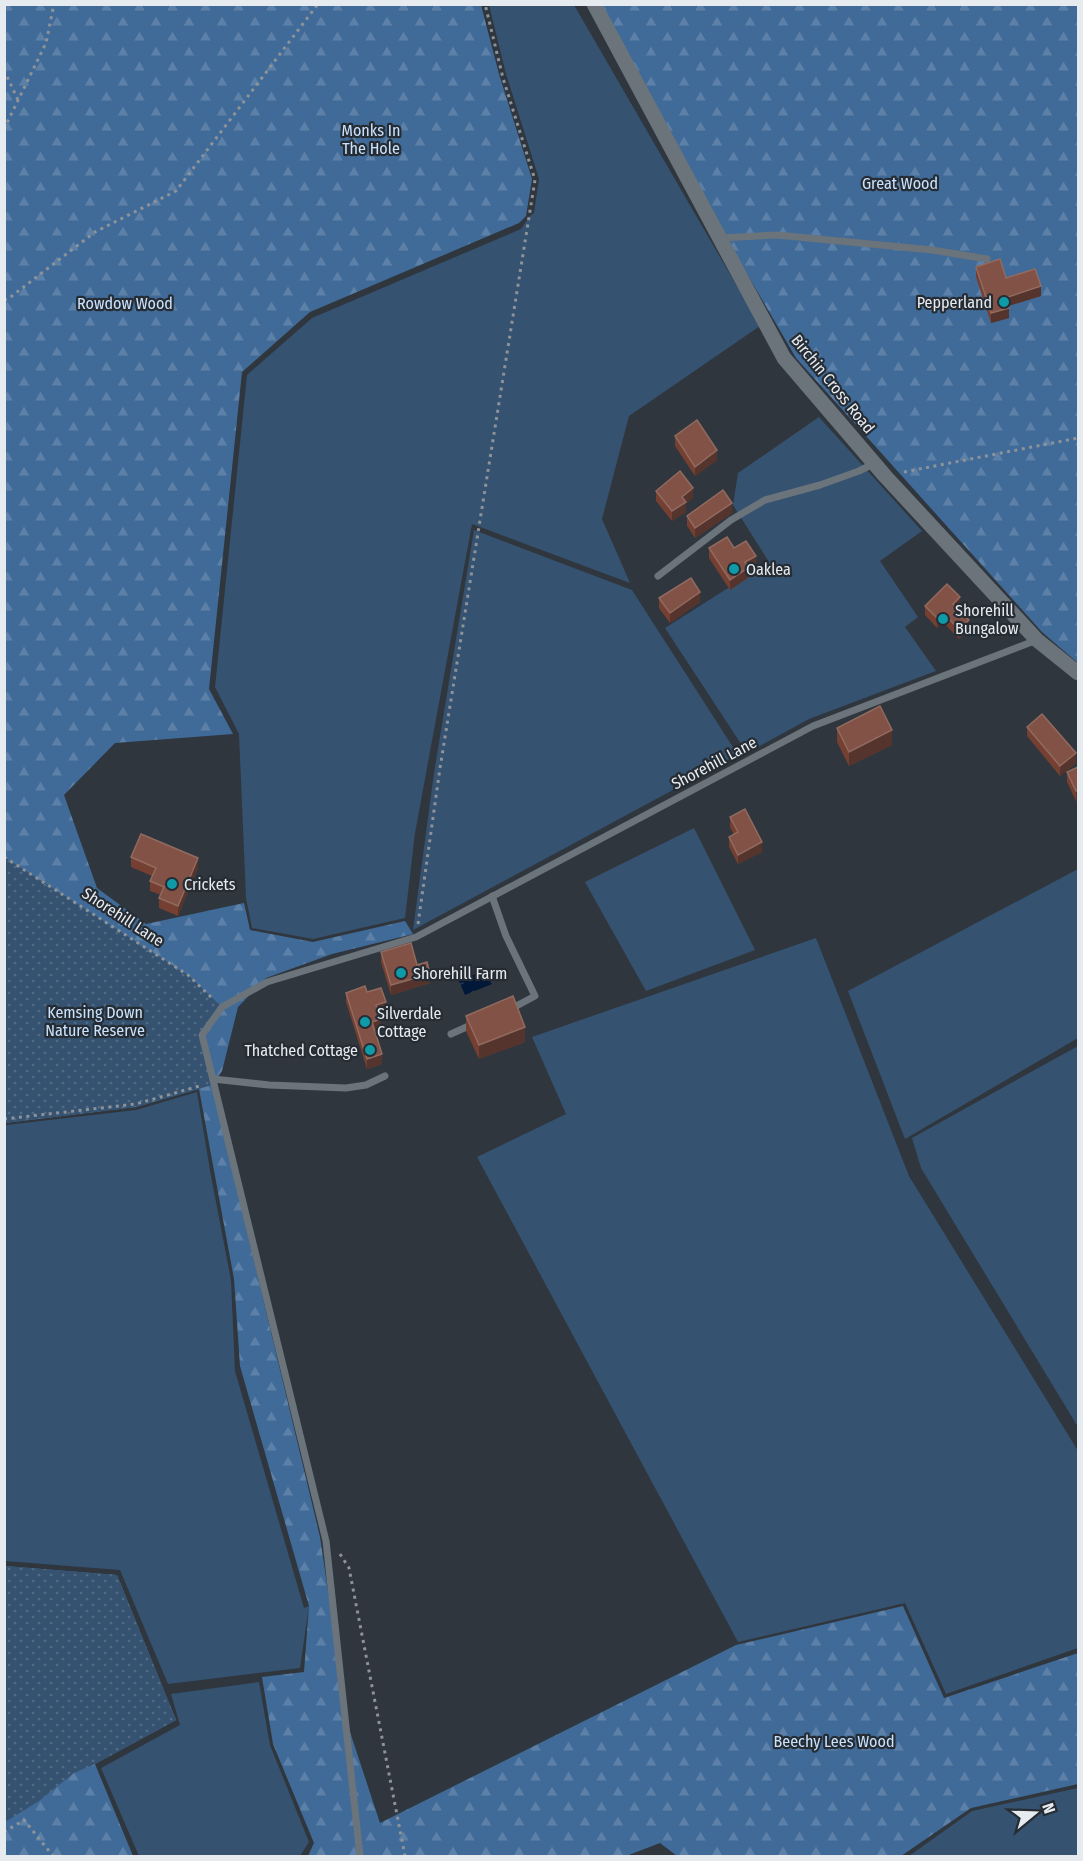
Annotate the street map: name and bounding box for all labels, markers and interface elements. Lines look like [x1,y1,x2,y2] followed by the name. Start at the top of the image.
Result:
[342,121,400,158] park label: Monks In The Hole
[862,174,938,193] park label: Great Wood
[917,293,992,312] place label: Pepperland
[77,294,173,313] park label: Rowdow Wood
[997,295,1011,309] marker: Pepperland
[787,331,879,437] street label: Birchin Cross Road
[746,560,791,579] place label: Oaklea
[727,562,741,576] marker: Oaklea
[955,601,1019,638] place label: Shorehill Bungalow
[936,612,950,626] marker: Shorehill Bungalow
[668,733,760,793] street label: Shorehill Lane
[184,875,236,894] place label: Crickets
[165,877,179,891] marker: Crickets
[79,884,168,951] street label: Shorehill Lane
[413,964,507,983] place label: Shorehill Farm
[394,966,408,980] marker: Shorehill Farm
[45,1003,145,1040] park label: Kemsing Down Nature Reserve
[377,1004,442,1041] place label: Silverdale Cottage
[358,1015,372,1029] marker: Silverdale Cottage
[244,1041,358,1060] place label: Thatched Cottage
[363,1043,377,1057] marker: Thatched Cottage
[774,1732,895,1751] park label: Beechy Lees Wood
[1005,1783,1065,1843] north arrow
[1038,1801,1059,1816] text: N

